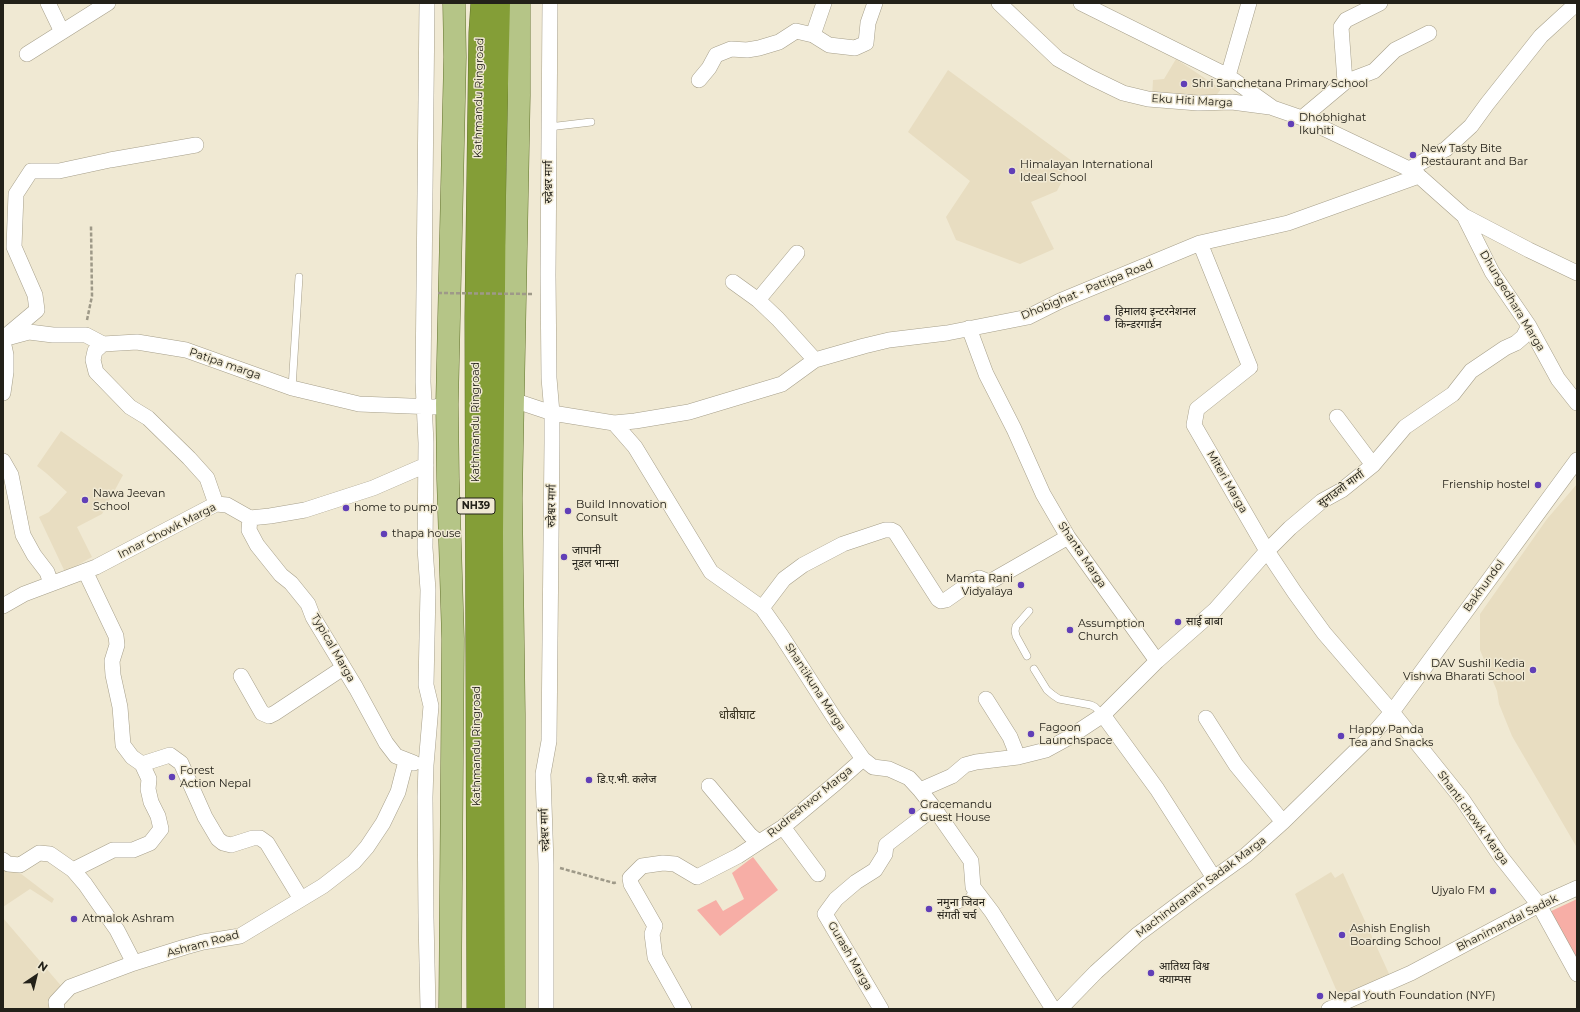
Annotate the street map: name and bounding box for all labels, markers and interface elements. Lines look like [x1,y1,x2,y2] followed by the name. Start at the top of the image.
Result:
[471,38,487,158] street label: Kathmandu Ringroad
[1192,77,1368,91] place label: Shri Sanchetana Primary School
[1179,79,1189,89] marker: Shri Sanchetana Primary School
[1151,92,1233,110] street label: Eku Hiti Marga
[1299,111,1366,137] place label: Dhobhighat Ikuhiti
[1286,119,1296,129] marker: Dhobhighat Ikuhiti
[1421,142,1528,168] place label: New Tasty Bite Restaurant and Bar
[1408,150,1418,160] marker: New Tasty Bite Restaurant and Bar
[1020,158,1153,184] place label: Himalayan International Ideal School
[542,161,556,203] street label: रुद्रेश्वर मार्ग
[1007,166,1017,176] marker: Himalayan International Ideal School
[1477,248,1547,354] street label: Dhungedhara Marga
[1019,257,1155,323] street label: Dhobighat - Pattipa Road
[1115,305,1196,331] place label: हिमालय इन्टरनेशनल किन्डरगार्डन
[1102,313,1112,323] marker: हिमालय इन्टरनेशनल किन्डरगार्डन
[187,346,263,382] street label: Patipa marga
[469,362,483,482] street label: Kathmandu Ringroad
[1204,449,1250,515] street label: Miteri Marga
[1315,468,1367,510] street label: सुनाउलो मार्गा
[1442,478,1530,492] place label: Frienship hostel
[1533,480,1543,490] marker: Frienship hostel
[545,484,559,528] street label: रुद्रेश्वर मार्ग
[93,487,166,513] place label: Nawa Jeevan School
[80,495,90,505] marker: Nawa Jeevan School
[457,498,495,514] road number: NH39
[576,498,667,524] place label: Build Innovation Consult
[116,501,218,561] street label: Innar Chowk Marga
[354,501,438,515] place label: home to pump
[341,503,351,513] marker: home to pump
[563,506,573,516] marker: Build Innovation Consult
[1055,519,1109,591] street label: Shanta Marga
[392,527,461,541] place label: thapa house
[379,529,389,539] marker: thapa house
[572,544,619,570] place label: जापानी नूडल भान्सा
[559,552,569,562] marker: जापानी नूडल भान्सा
[1461,557,1507,615] street label: Bakhundol
[946,572,1013,598] place label: Mamta Rani Vidyalaya
[1016,580,1026,590] marker: Mamta Rani Vidyalaya
[308,612,358,684] street label: Typical Marga
[1186,615,1223,629] place label: साई बाबा
[1078,617,1145,643] place label: Assumption Church
[1173,617,1183,627] marker: साई बाबा
[1065,625,1075,635] marker: Assumption Church
[782,641,848,733] street label: Shantikuna Marga
[1403,657,1525,683] place label: DAV Sushil Kedia Vishwa Bharati School
[1528,665,1538,675] marker: DAV Sushil Kedia Vishwa Bharati School
[470,686,484,806] street label: Kathmandu Ringroad
[719,708,755,722] district label: धोबीघाट
[1039,721,1112,747] place label: Fagoon Launchspace
[1349,723,1433,749] place label: Happy Panda Tea and Snacks
[1026,729,1036,739] marker: Fagoon Launchspace
[1336,731,1346,741] marker: Happy Panda Tea and Snacks
[180,764,251,790] place label: Forest Action Nepal
[765,764,855,840] street label: Rudreshwor Marga
[1434,768,1512,868] street label: Shanti chowk Marga
[167,772,177,782] marker: Forest Action Nepal
[597,773,656,787] place label: डि.ए.भी. कलेज
[584,775,594,785] marker: डि.ए.भी. कलेज
[920,798,992,824] place label: Gracemandu Guest House
[907,806,917,816] marker: Gracemandu Guest House
[538,808,552,852] street label: रुद्रेश्वर मार्ग
[1133,834,1269,940] street label: Machindranath Sadak Marga
[1431,884,1485,898] place label: Ujyalo FM
[1488,886,1498,896] marker: Ujyalo FM
[1454,892,1560,954] street label: Bhanimandal Sadak
[937,896,985,922] place label: नमुना जिवन संगती चर्च
[924,904,934,914] marker: नमुना जिवन संगती चर्च
[82,912,175,926] place label: Atmalok Ashram
[69,914,79,924] marker: Atmalok Ashram
[825,919,875,993] street label: Gurash Marga
[1350,922,1441,948] place label: Ashish English Boarding School
[165,928,241,960] street label: Ashram Road
[1337,930,1347,940] marker: Ashish English Boarding School
[16,956,56,996] north arrow
[35,958,51,974] text: N
[1159,960,1209,986] place label: आतिथ्य विश्व क्याम्पस
[1146,968,1156,978] marker: आतिथ्य विश्व क्याम्पस
[1328,989,1496,1003] place label: Nepal Youth Foundation (NYF)
[1315,991,1325,1001] marker: Nepal Youth Foundation (NYF)

